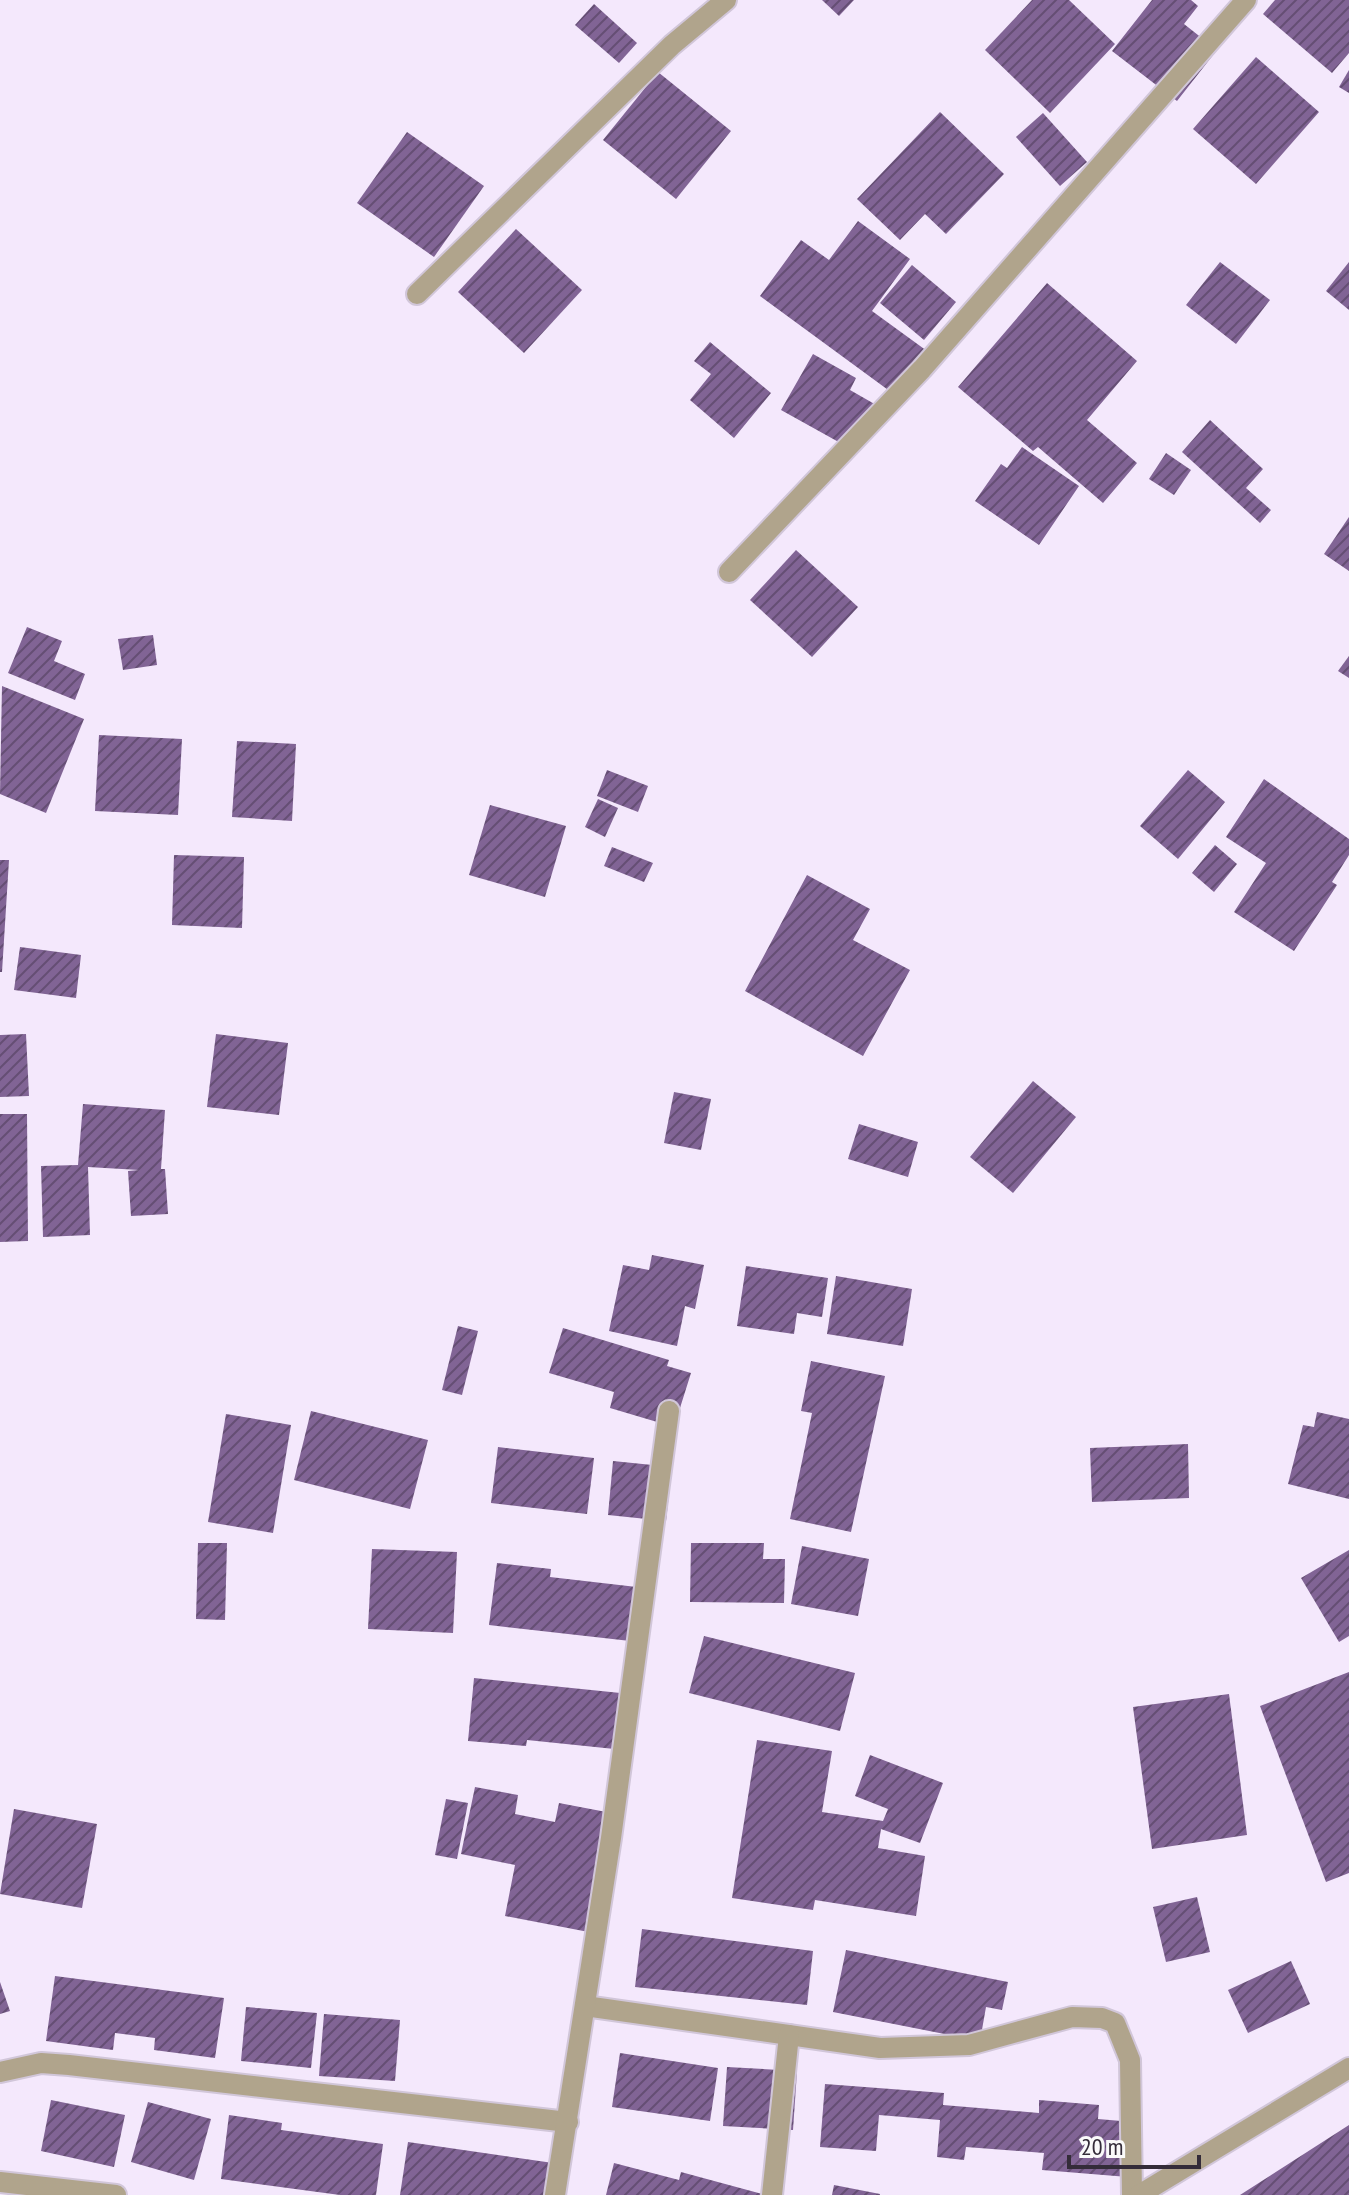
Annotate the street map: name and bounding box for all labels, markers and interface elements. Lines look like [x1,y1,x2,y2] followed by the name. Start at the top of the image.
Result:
[1069,2119,1199,2169] scale bar
[1081,2131,1123,2162] text: 20 m

